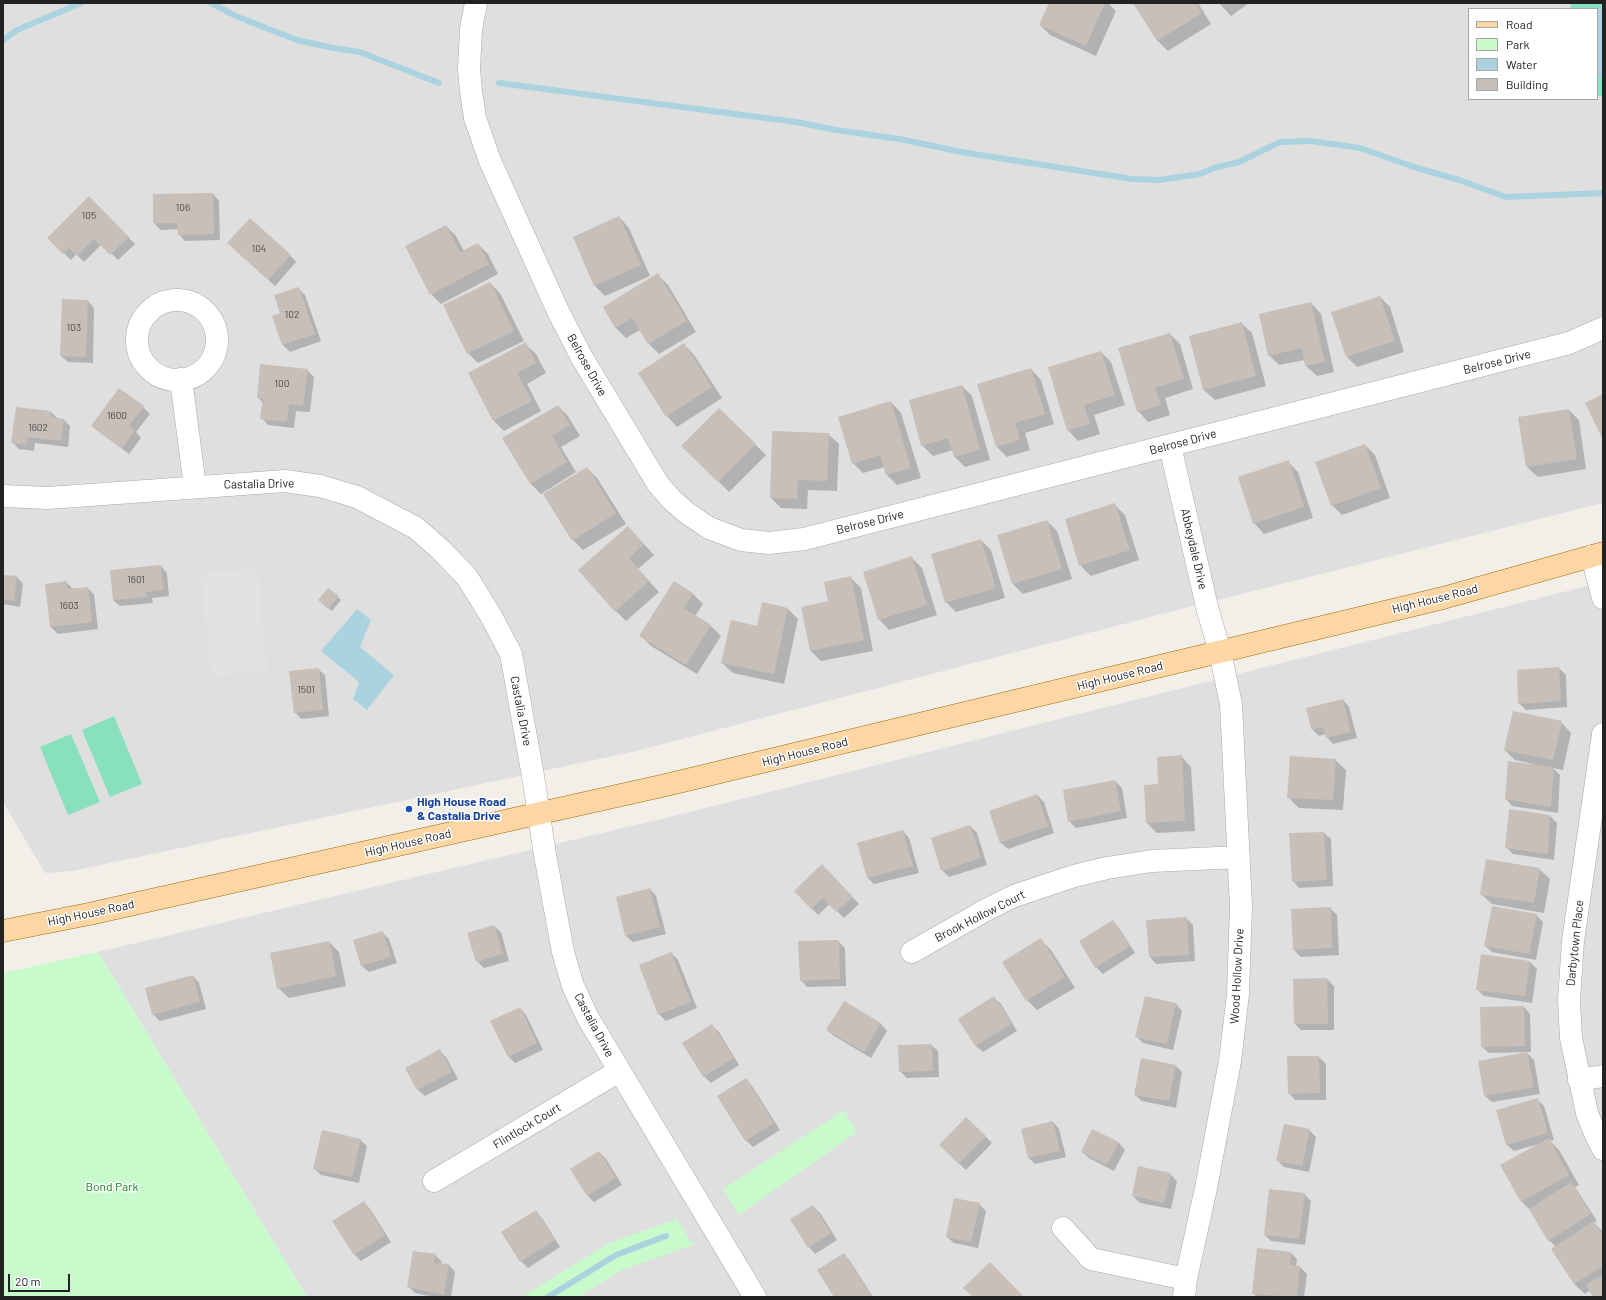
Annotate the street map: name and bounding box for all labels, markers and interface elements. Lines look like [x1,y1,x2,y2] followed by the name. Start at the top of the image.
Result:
[1468,8,1598,100] legend
[1506,17,1533,31] text: Road
[1506,37,1530,51] text: Park
[1506,57,1537,71] text: Water
[1506,77,1548,91] text: Building
[176,202,190,214] house number: 106
[82,210,96,222] house number: 105
[252,243,266,255] house number: 104
[285,309,299,321] house number: 102
[67,322,81,334] house number: 103
[564,331,610,399] street label: Belrose Drive
[1462,347,1532,377] street label: Belrose Drive
[275,378,289,390] house number: 100
[107,410,127,422] house number: 1600
[28,422,48,434] house number: 1602
[1148,426,1218,458] street label: Belrose Drive
[224,476,294,492] street label: Castalia Drive
[835,507,905,537] street label: Belrose Drive
[1178,507,1210,591] street label: Abbeydale Drive
[127,574,145,586] house number: 1601
[1391,581,1479,617] street label: High House Road
[59,600,79,612] house number: 1603
[1076,658,1164,694] street label: High House Road
[507,675,535,747] street label: Castalia Drive
[297,684,315,696] house number: 1501
[761,734,849,770] street label: High House Road
[417,795,506,823] place label: High House Road & Castalia Drive
[404,804,414,814] marker: High House Road & Castalia Drive
[363,826,453,860] street label: High House Road
[932,887,1028,945] street label: Brook Hollow Court
[46,897,136,929] street label: High House Road
[1563,899,1587,987] street label: Darbytown Place
[1227,928,1247,1024] street label: Wood Hollow Drive
[571,990,617,1060] street label: Castalia Drive
[490,1100,564,1152] street label: Flintlock Court
[86,1180,138,1194] park label: Bond Park
[10,1266,72,1292] scale bar
[15,1274,41,1288] text: 20 m

